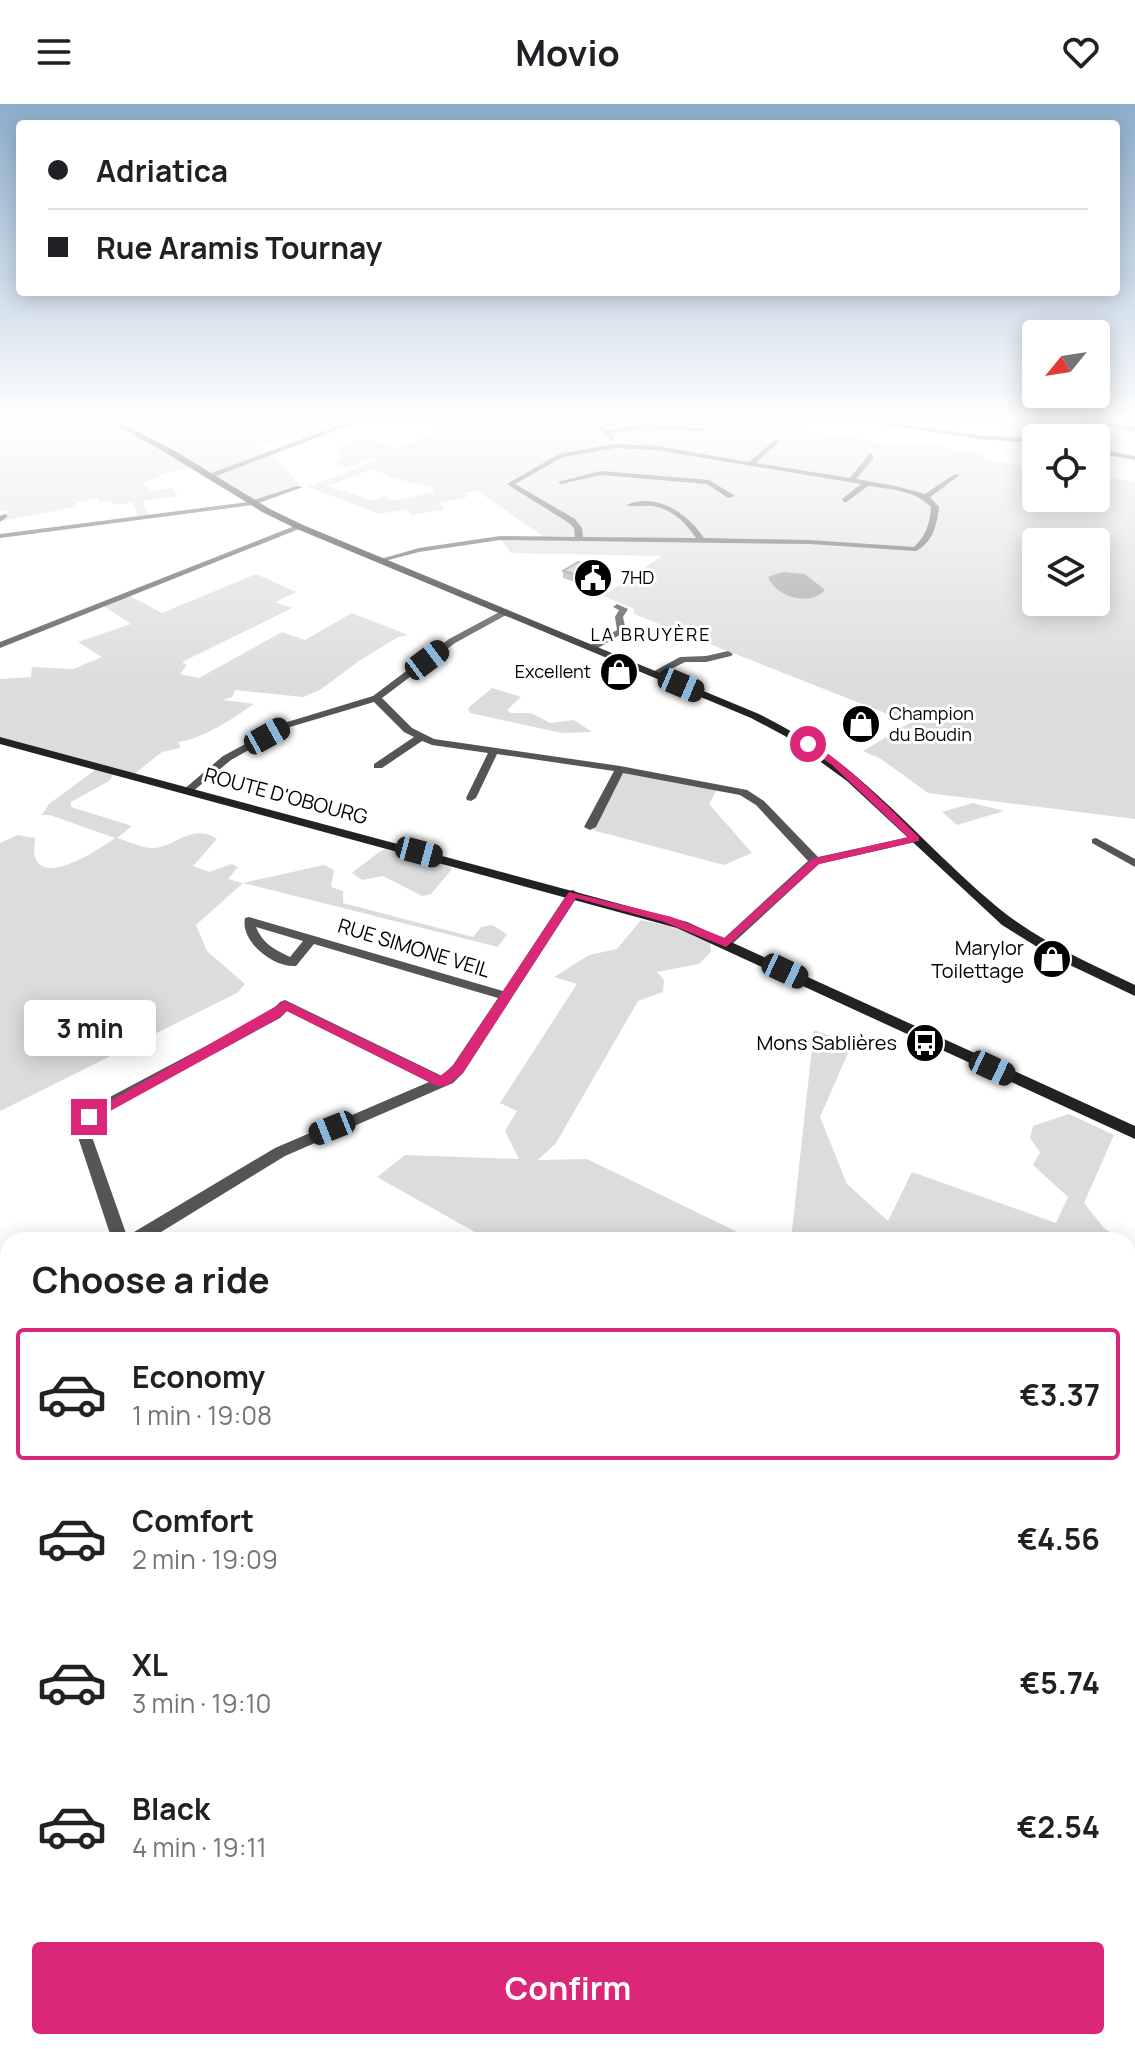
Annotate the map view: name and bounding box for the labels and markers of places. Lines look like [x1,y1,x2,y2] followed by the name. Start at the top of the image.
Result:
[572,557,614,599] public building icon: 7HD
[621,565,654,589] place label: 7HD
[598,651,640,693] shop icon: Excellent
[515,659,591,683] place label: Excellent
[889,701,974,746] place label: Champion du Boudin
[840,703,882,745] shop icon: Champion du Boudin
[931,934,1024,984] place label: Marylor Toilettage
[1031,938,1073,980] shop icon: Marylor Toilettage
[904,1022,946,1064] bus stop icon: Mons Sablières
[756,1029,897,1056] place label: Mons Sablières

